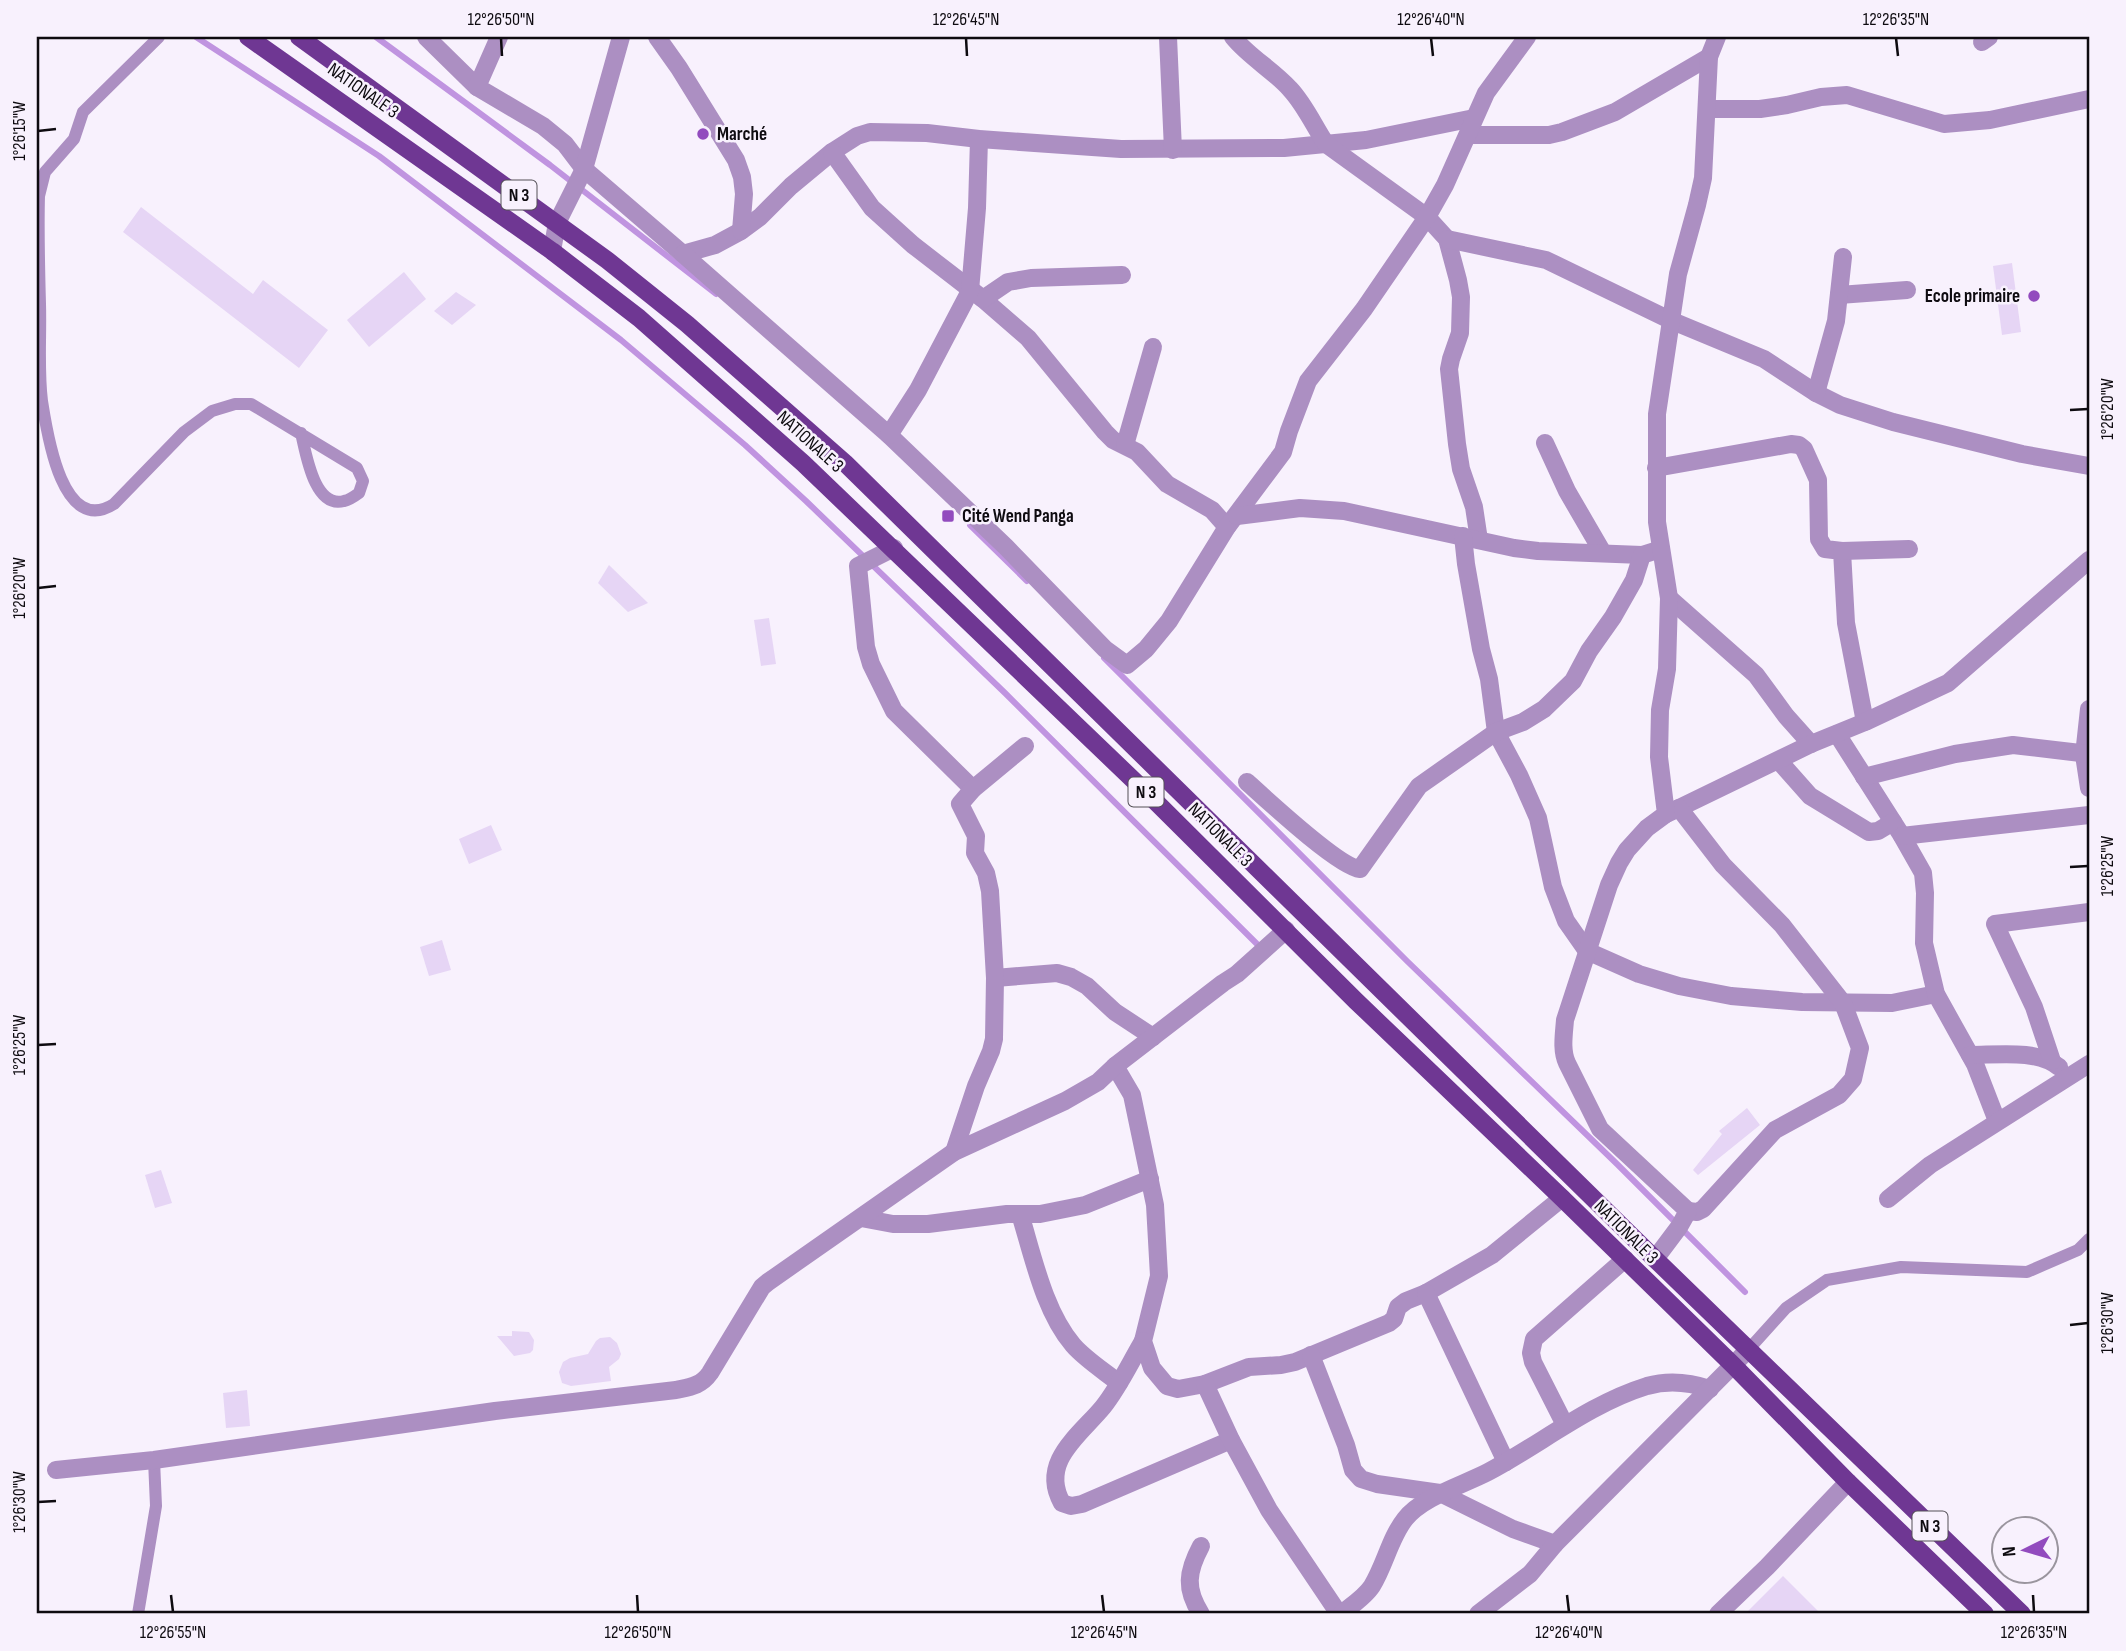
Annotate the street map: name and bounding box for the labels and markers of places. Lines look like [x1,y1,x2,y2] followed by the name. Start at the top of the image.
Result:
[717,123,767,146] place label: Marché
[695,126,711,142] marker: Marché
[1925,285,2020,308] place label: Ecole primaire
[2026,288,2042,304] marker: Ecole primaire
[962,505,1074,528] place label: Cité Wend Panga
[940,508,956,524] marker: Cité Wend Panga

